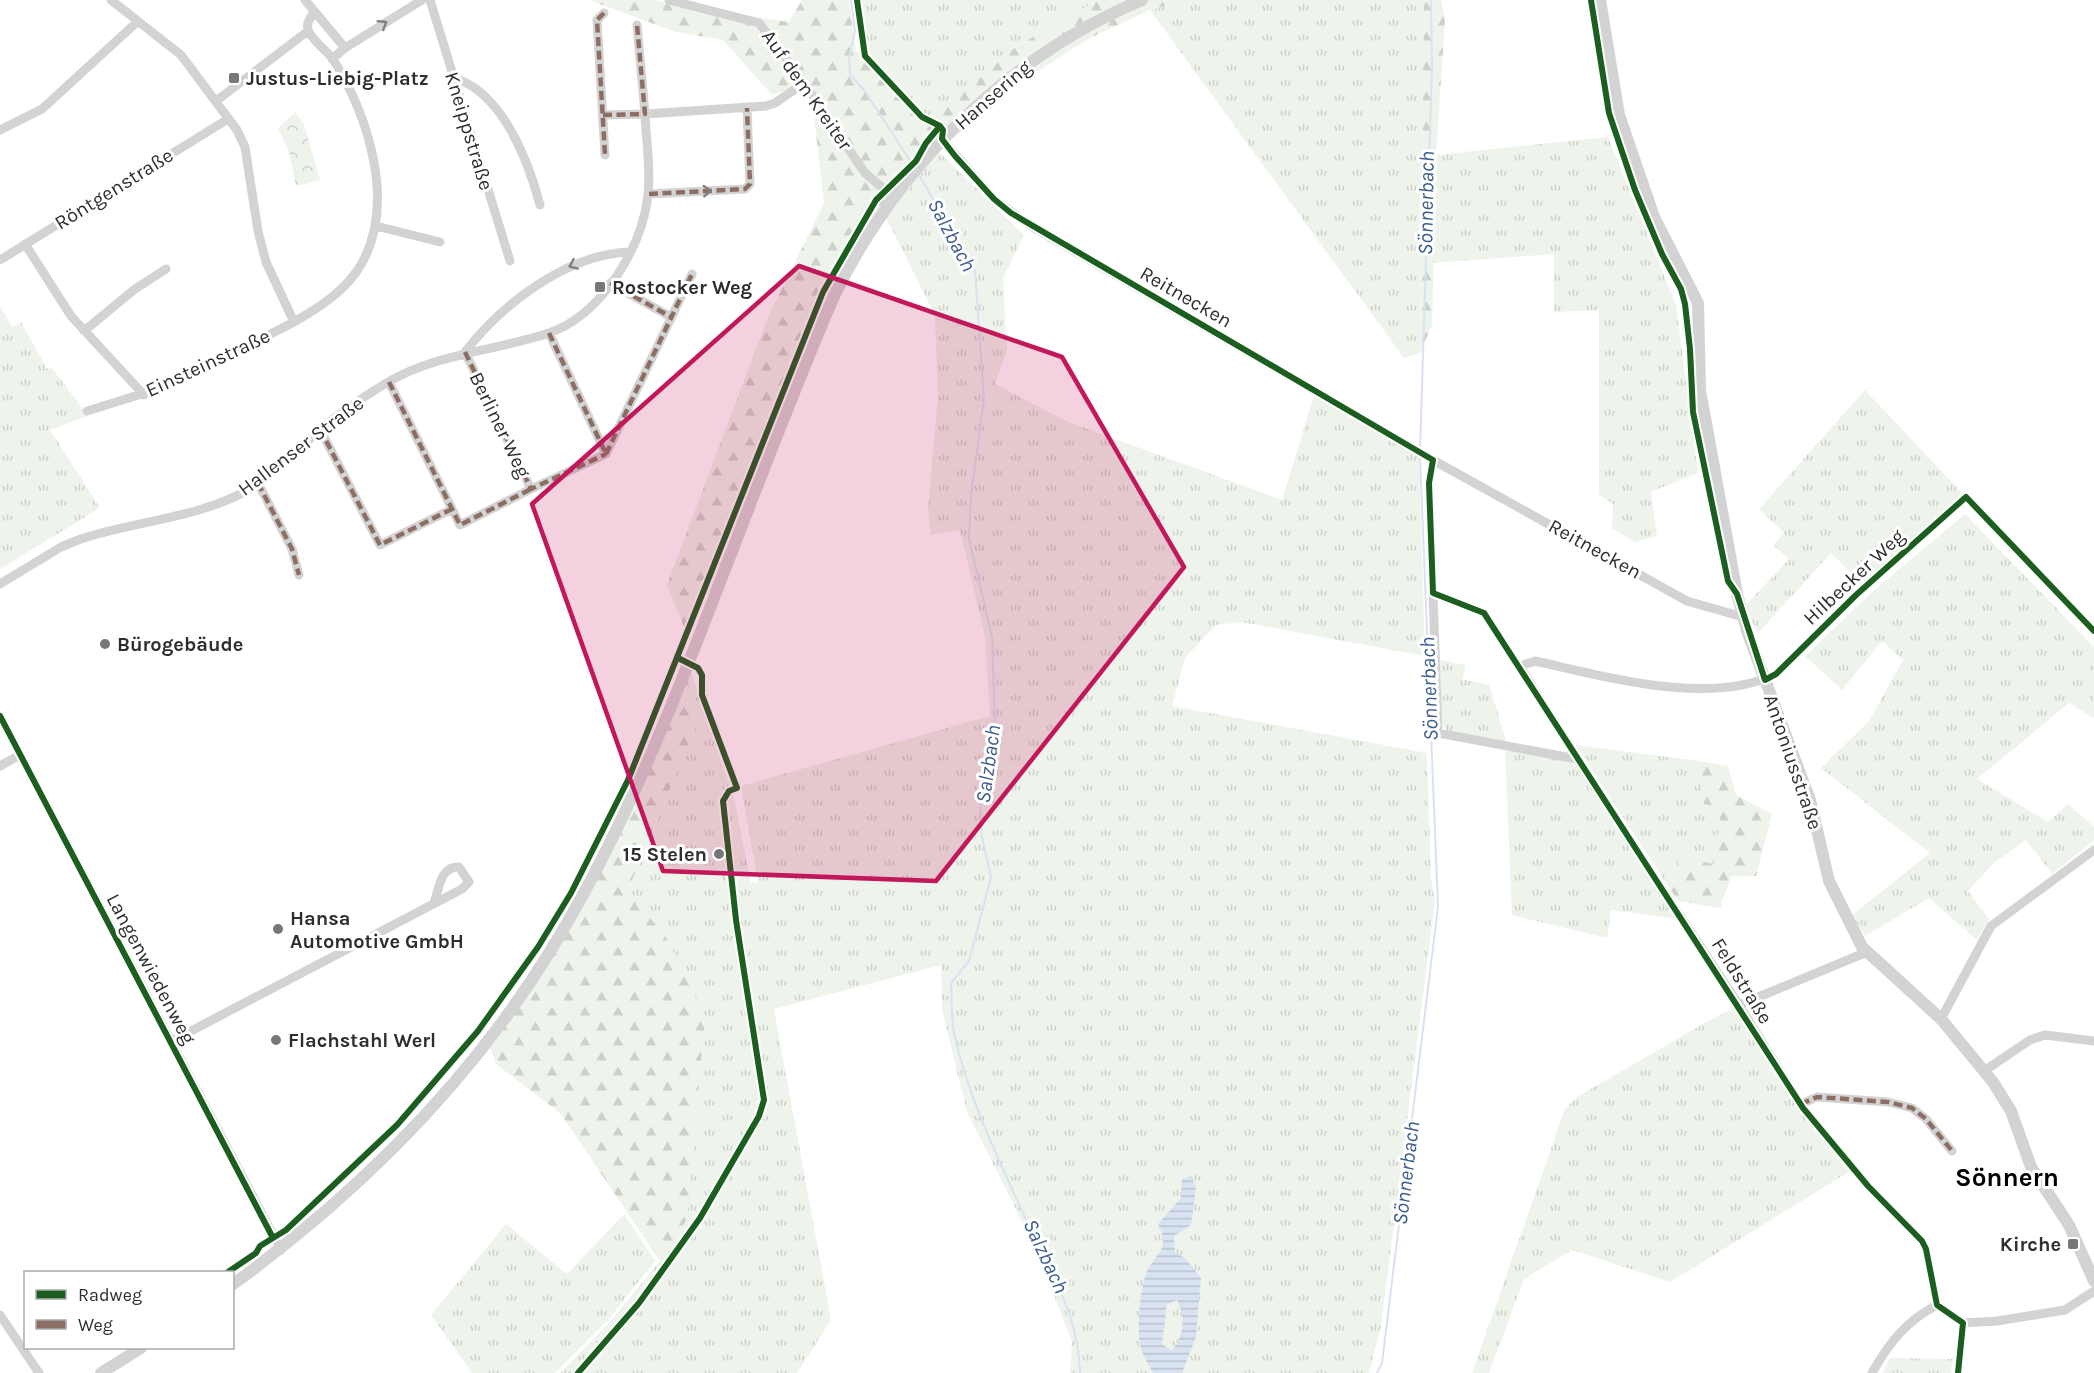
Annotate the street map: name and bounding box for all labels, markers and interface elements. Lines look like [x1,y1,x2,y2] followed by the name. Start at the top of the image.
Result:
[377,20,388,31] one-way arrow
[757,25,857,155] street label: Auf dem Kreiter
[950,56,1036,134] street label: Hansering
[246,67,429,90] place label: Justus-Liebig-Platz
[440,69,498,193] street label: Kneippstraße
[227,71,241,85] marker: Justus-Liebig-Platz
[51,143,177,235] street label: Röntgenstraße
[1413,151,1439,255] water label: Sönnerbach
[703,184,712,197] one-way arrow
[923,194,981,276] water label: Salzbach
[569,258,580,270] one-way arrow
[1136,261,1236,333] street label: Reitnecken
[612,276,753,299] place label: Rostocker Weg
[593,280,607,294] marker: Rostocker Weg
[142,324,274,402] street label: Einsteinstraße
[465,368,535,482] street label: Berliner Weg
[234,391,368,501] street label: Hallenser Straße
[1545,514,1645,584] street label: Reitnecken
[1799,524,1909,630] street label: Hilbecker Weg
[117,633,243,656] place label: Bürogebäude
[1415,636,1443,742] water label: Sönnerbach
[98,637,112,651] marker: Bürogebäude
[1759,691,1827,833] street label: Antoniusstraße
[971,723,1005,805] water label: Salzbach
[623,843,707,866] place label: 15 Stelen
[712,847,726,861] marker: 15 Stelen
[102,890,200,1048] street label: Langenwiedenweg
[290,907,464,953] place label: Hansa Automotive GmbH
[271,922,285,936] marker: Hansa Automotive GmbH
[1707,934,1777,1028] street label: Feldstraße
[288,1029,436,1052] place label: Flachstahl Werl
[269,1033,283,1047] marker: Flachstahl Werl
[1388,1120,1424,1226] water label: Sönnerbach
[1955,1162,2059,1193] district label: Sönnern
[1018,1215,1074,1297] water label: Salzbach
[2000,1233,2061,1256] place label: Kirche
[2066,1237,2080,1251] marker: Kirche
[24,1271,234,1349] legend
[78,1284,142,1306] text: Radweg
[78,1314,113,1336] text: Weg

